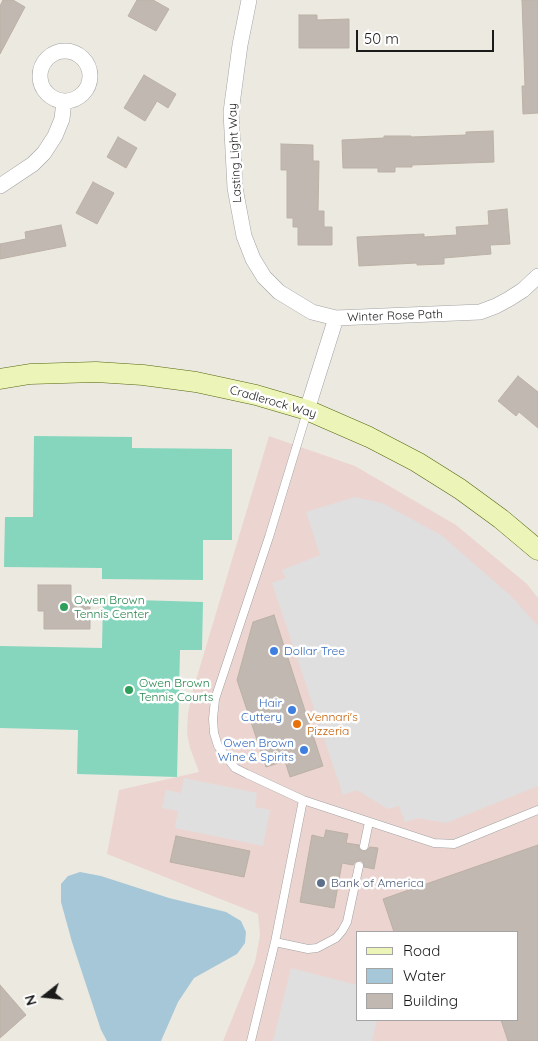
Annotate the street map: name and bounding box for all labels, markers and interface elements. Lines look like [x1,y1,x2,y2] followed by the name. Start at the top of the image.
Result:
[358,20,496,52] scale bar
[364,29,399,48] text: 50 m
[225,103,245,203] street label: Lasting Light Way
[347,307,443,325] street label: Winter Rose Path
[228,383,318,421] street label: Cradlerock Way
[74,593,149,621] place label: Owen Brown Tennis Center
[58,601,70,613] marker: Owen Brown Tennis Center
[284,644,345,658] place label: Dollar Tree
[268,645,280,657] marker: Dollar Tree
[139,676,213,704] place label: Owen Brown Tennis Courts
[123,684,135,696] marker: Owen Brown Tennis Courts
[241,696,282,724] place label: Hair Cuttery
[286,704,298,716] marker: Hair Cuttery
[307,710,358,738] place label: Vennari's Pizzeria
[291,718,303,730] marker: Vennari's Pizzeria
[218,736,294,764] place label: Owen Brown Wine & Spirits
[298,744,310,756] marker: Owen Brown Wine & Spirits
[331,876,424,890] place label: Bank of America
[315,877,327,889] marker: Bank of America
[356,931,518,1021] legend
[403,941,440,960] text: Road
[403,966,446,985] text: Water
[20,971,70,1021] north arrow
[403,991,458,1010] text: Building
[21,993,41,1008] text: N

